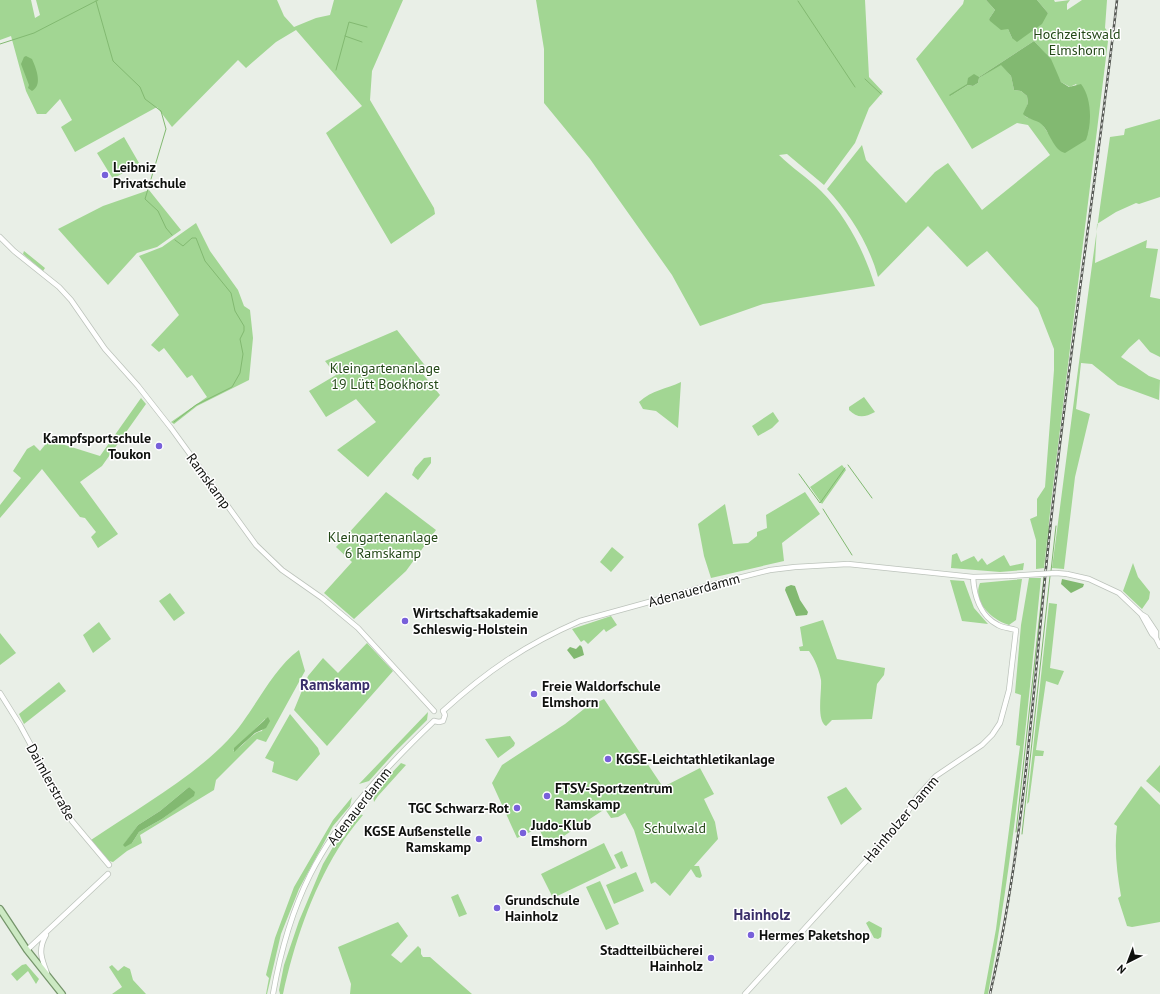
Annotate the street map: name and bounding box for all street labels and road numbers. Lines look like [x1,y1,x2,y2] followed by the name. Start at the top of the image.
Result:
[183,449,235,513] street label: Ramskamp
[646,569,742,611] street label: Adenauerdamm
[23,740,79,824] street label: Daimlerstraße
[323,763,395,849] street label: Adenauerdamm
[860,772,942,866] street label: Hainholzer Damm

